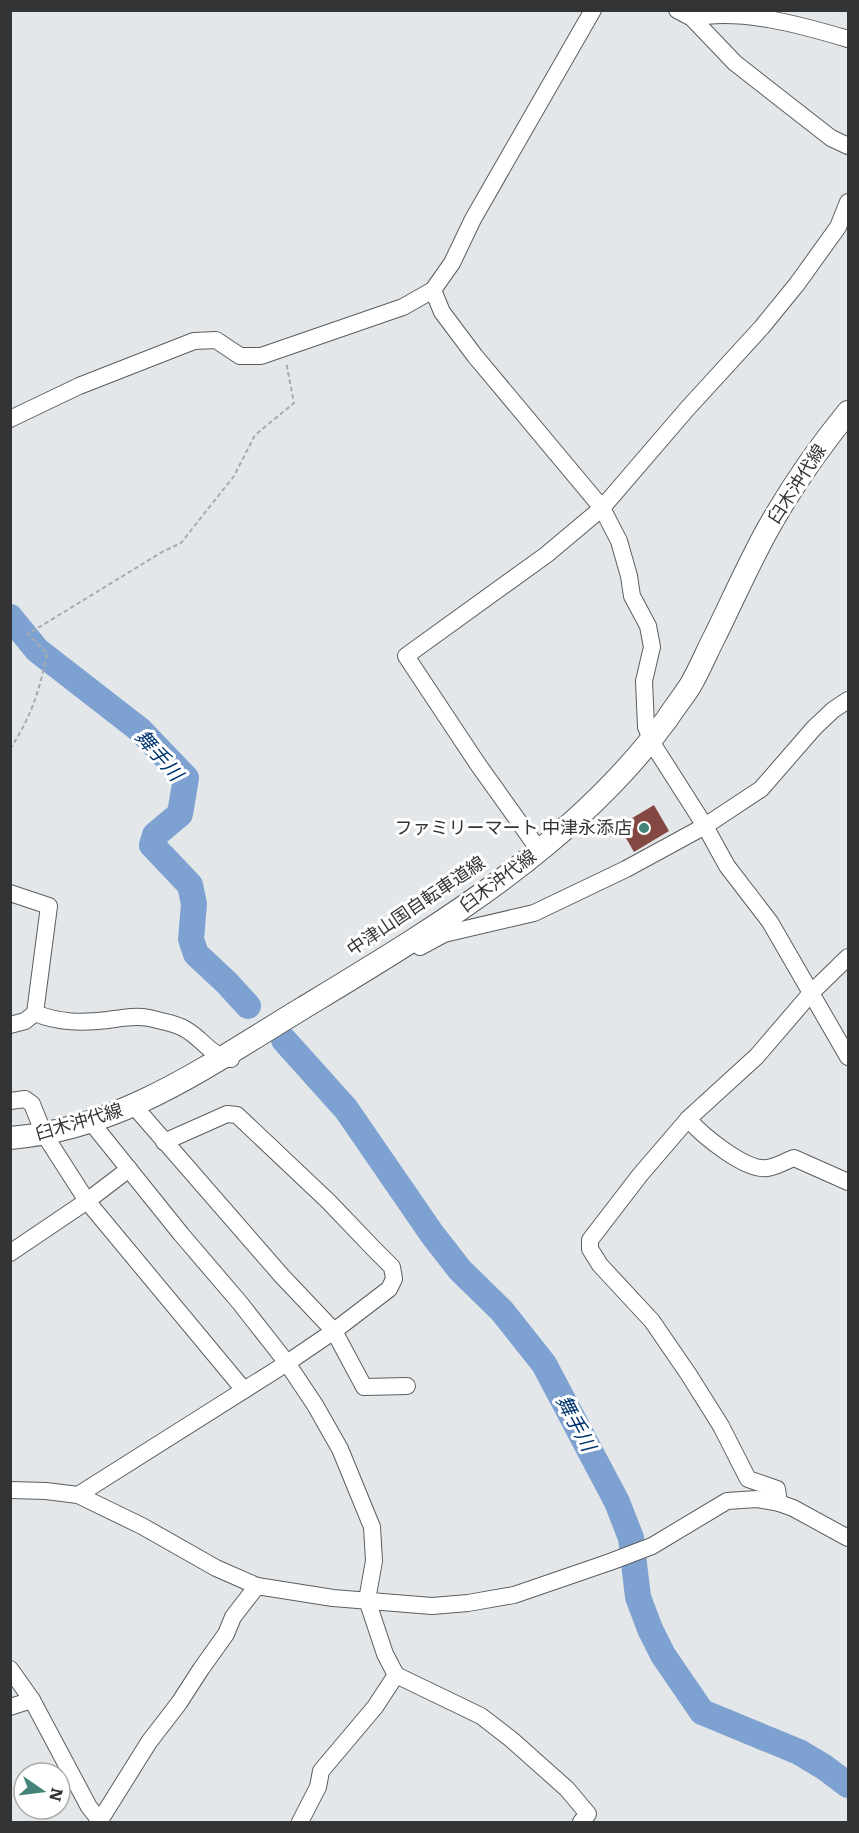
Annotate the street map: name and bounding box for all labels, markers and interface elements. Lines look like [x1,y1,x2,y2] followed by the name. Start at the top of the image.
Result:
[760,438,832,528] street label: 臼木沖代線
[130,721,193,788] water label: 舞手川
[394,813,632,840] place label: ファミリーマート 中津永添店
[637,821,651,835] marker: ファミリーマート 中津永添店
[453,842,541,918] street label: 臼木沖代線
[340,848,490,961] street label: 中津山国自転車道線
[32,1095,126,1146] street label: 臼木沖代線
[550,1389,606,1457] water label: 舞手川
[12,1761,72,1821] north arrow
[44,1785,71,1804] text: N

